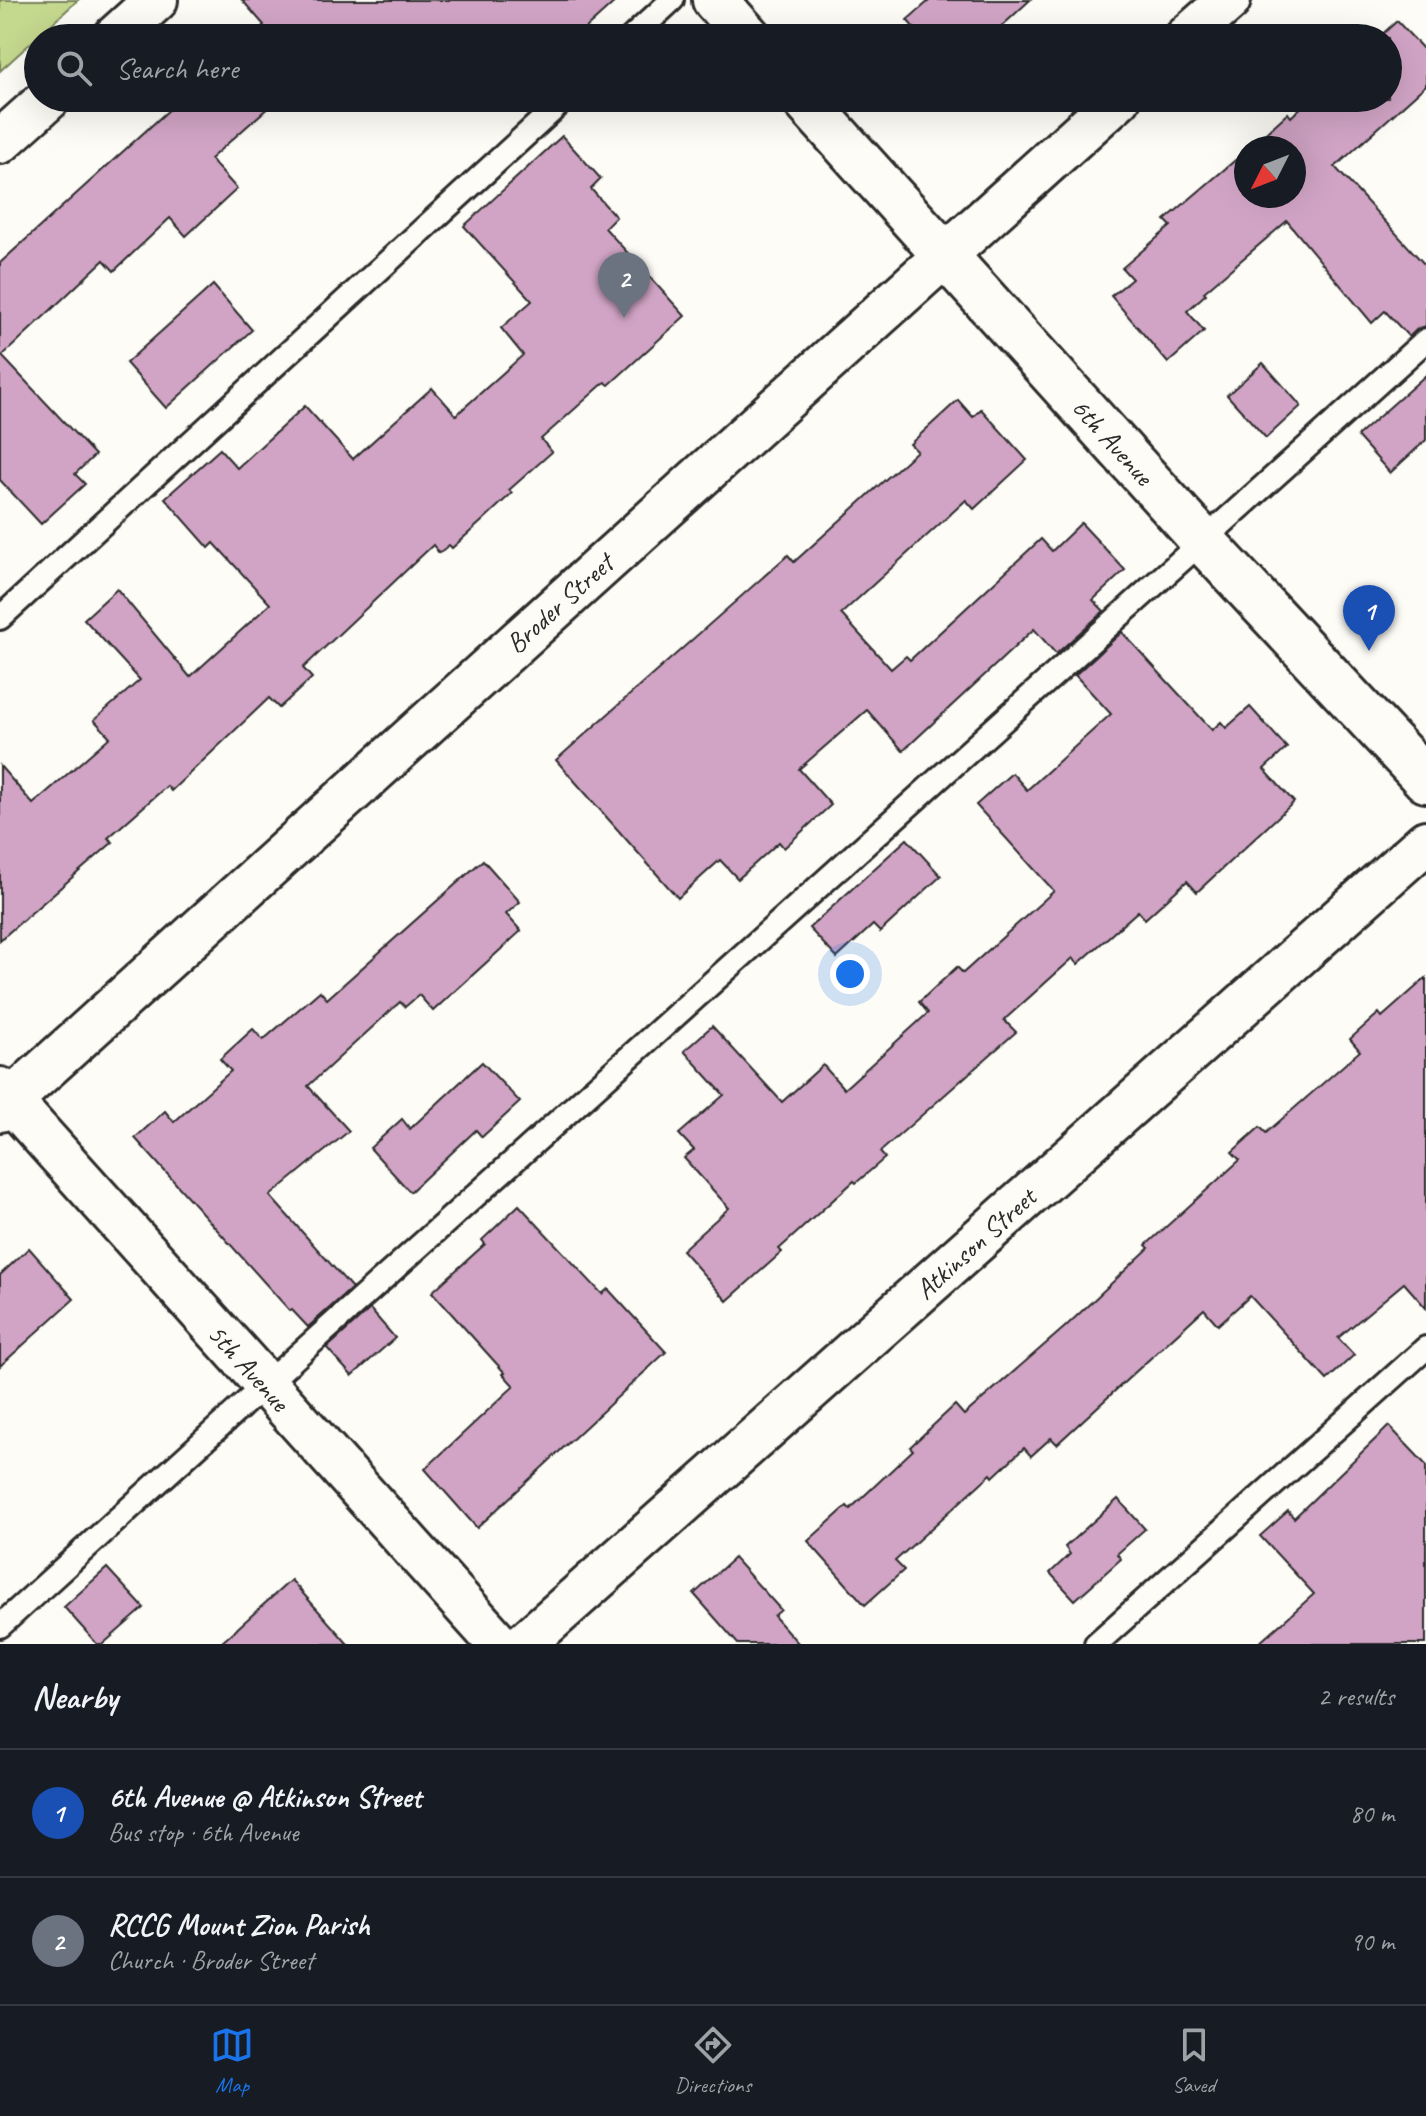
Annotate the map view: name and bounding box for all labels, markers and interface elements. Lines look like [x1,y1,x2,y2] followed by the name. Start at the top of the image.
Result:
[24,24,1402,112] search box
[52,46,96,90] icon: search
[116,49,238,87] text: Search here
[1234,136,1306,208] north arrow
[598,252,650,318] pin: 2
[1064,390,1162,494] street label: 6th Avenue
[498,544,623,661] street label: Broder Street
[1343,585,1395,651] pin: 1
[830,954,870,994] your location
[908,1178,1045,1307] street label: Atkinson Street
[200,1316,298,1420] street label: 5th Avenue
[32,1675,118,1718] text: Nearby
[1318,1680,1394,1713] text: 2 results
[108,1778,421,1816] text: 6th Avenue @ Atkinson Street
[52,1797,64,1830] text: 1
[1350,1797,1394,1830] text: 80 m
[108,1816,299,1849] text: Bus stop · 6th Avenue
[108,1906,370,1944] text: RCCG Mount Zion Parish
[52,1925,64,1958] text: 2
[1350,1925,1394,1958] text: 90 m
[108,1944,314,1977] text: Church · Broder Street
[210,2023,254,2099] tab: Map
[675,2023,751,2099] tab: Directions
[1172,2023,1216,2099] tab: Saved

